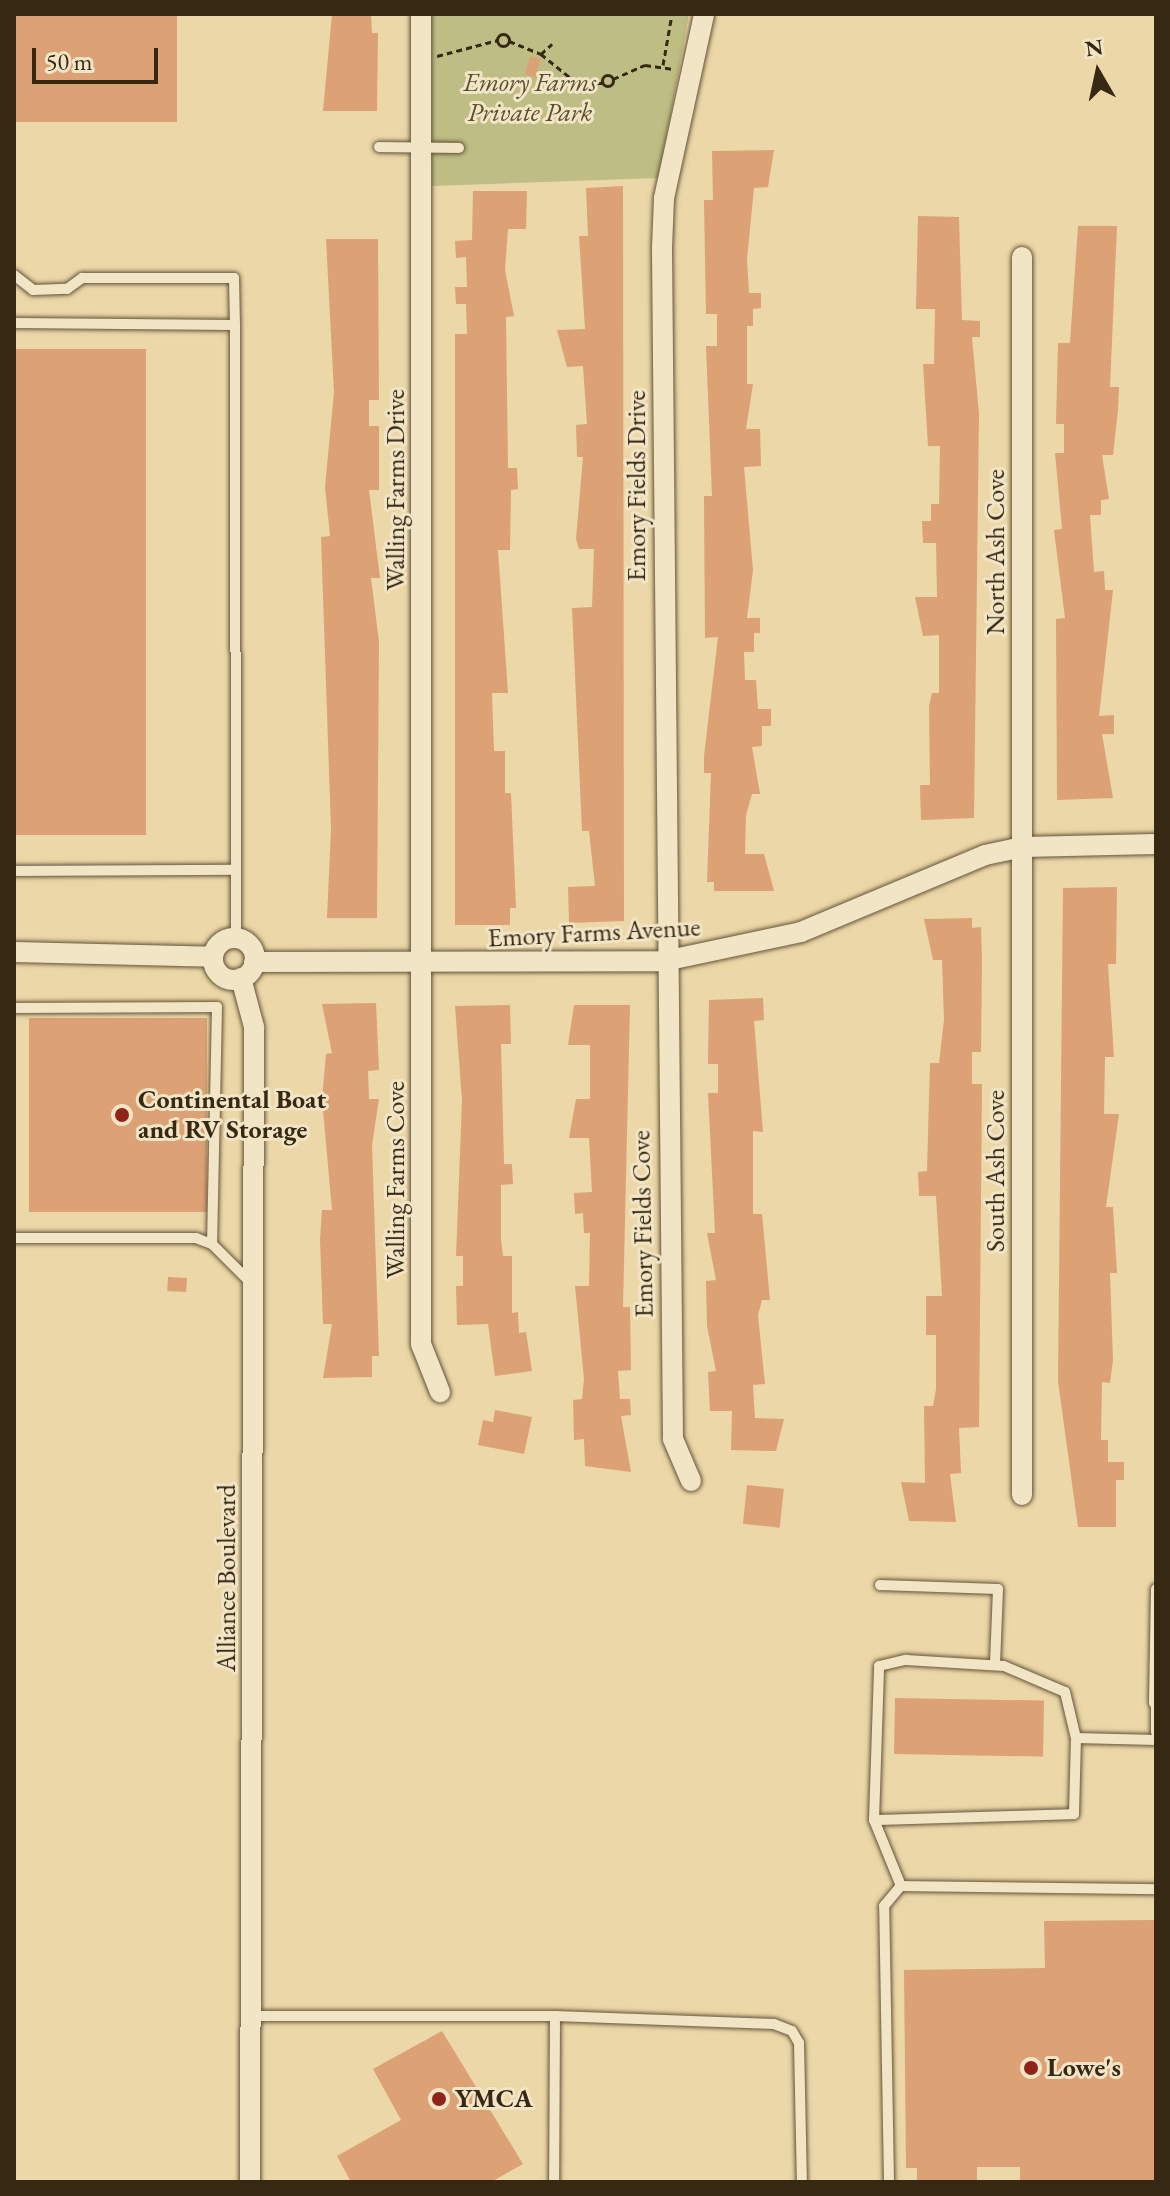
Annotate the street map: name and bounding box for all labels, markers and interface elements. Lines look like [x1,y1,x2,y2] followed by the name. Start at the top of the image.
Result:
[36,32,162,82] scale bar
[1058,32,1138,112] north arrow
[1083,32,1105,64] text: N
[46,46,93,77] text: 50 m
[463,67,597,128] park label: Emory Farms Private Park
[380,389,412,591] street label: Walling Farms Drive
[621,390,653,582] street label: Emory Fields Drive
[980,469,1012,635] street label: North Ash Cove
[487,912,701,954] street label: Emory Farms Avenue
[380,1081,412,1279] street label: Walling Farms Cove
[138,1084,326,1146] place label: Continental Boat and RV Storage
[980,1090,1012,1252] street label: South Ash Cove
[113,1106,131,1124] marker: Continental Boat and RV Storage
[626,1130,660,1318] street label: Emory Fields Cove
[211,1484,243,1672] street label: Alliance Boulevard
[1047,2052,1121,2084] place label: Lowe's
[1022,2059,1040,2077] marker: Lowe's
[455,2083,533,2115] place label: YMCA
[430,2090,448,2108] marker: YMCA

